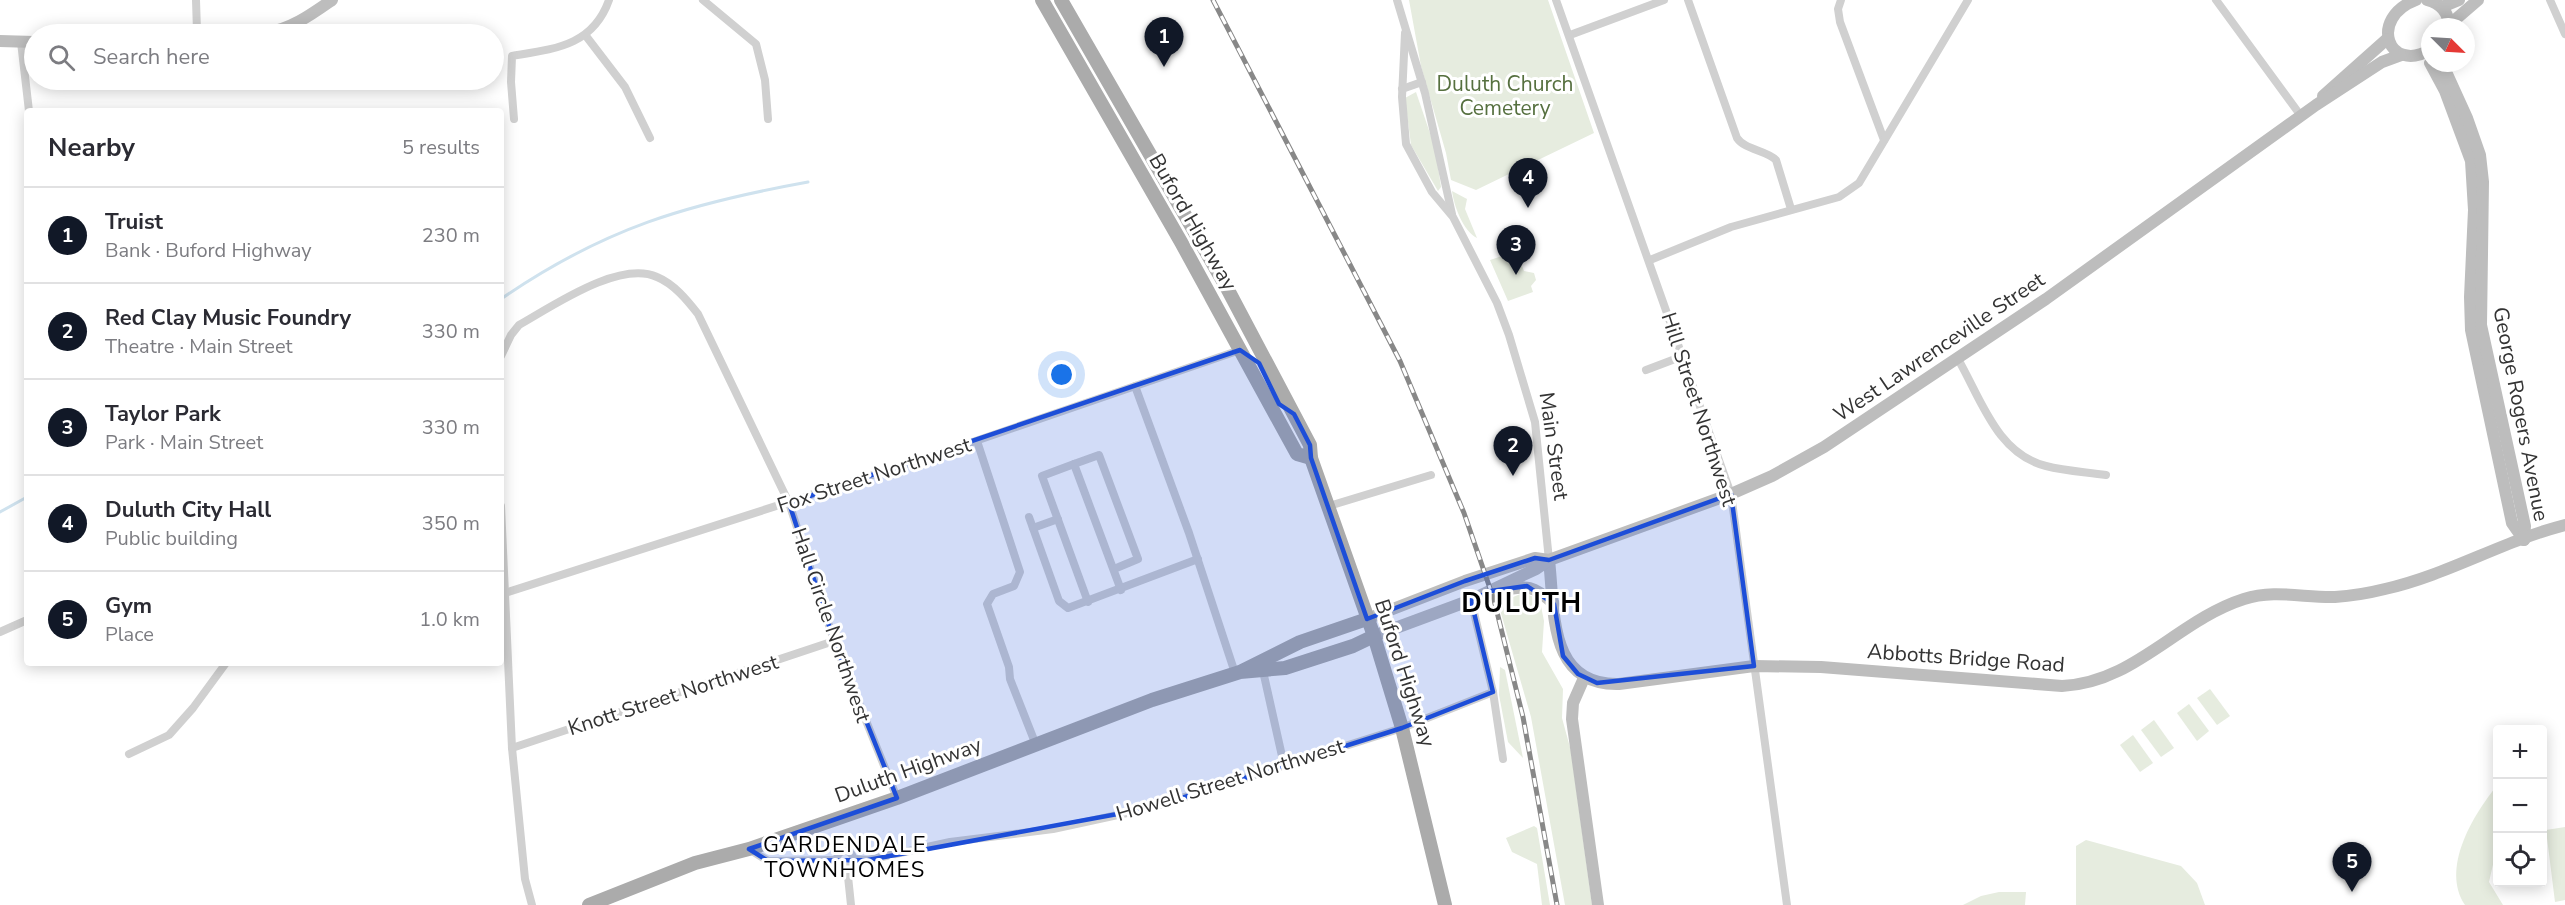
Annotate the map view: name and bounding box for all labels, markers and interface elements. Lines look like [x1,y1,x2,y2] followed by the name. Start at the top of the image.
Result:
[1144,17,1184,67] pin: 1
[2421,18,2475,72] north arrow
[24,24,504,90] search box
[45,41,78,74] icon: search
[93,42,210,72] text: Search here
[1437,70,1573,122] park label: Duluth Church Cemetery
[48,130,135,165] text: Nearby
[402,134,480,161] text: 5 results
[1142,148,1244,296] street label: Buford Highway
[1508,158,1547,208] pin: 4
[105,207,163,237] text: Truist
[62,222,74,249] text: 1
[422,222,480,249] text: 230 m
[1496,226,1536,275] pin: 3
[105,237,312,264] text: Bank · Buford Highway
[1828,265,2050,428] street label: West Lawrenceville Street
[105,303,351,333] text: Red Clay Music Foundry
[2486,304,2556,524] street label: George Rogers Avenue
[1654,309,1744,510] street label: Hill Street Northwest
[62,318,74,345] text: 2
[422,318,480,345] text: 330 m
[105,333,293,360] text: Theatre · Main Street
[1047,360,1076,389] your location
[1533,390,1576,502] street label: Main Street
[105,399,221,429] text: Taylor Park
[62,414,74,441] text: 3
[422,414,480,441] text: 330 m
[1494,426,1532,476] pin: 2
[105,429,263,456] text: Park · Main Street
[774,430,975,520] street label: Fox Street Northwest
[105,495,271,525] text: Duluth City Hall
[62,510,74,537] text: 4
[422,510,480,537] text: 350 m
[785,524,878,727] street label: Hall Circle Northwest
[105,525,238,552] text: Public building
[1461,585,1583,622] district label: DULUTH
[105,591,152,621] text: Gym
[1368,596,1442,751] street label: Buford Highway
[62,606,74,633] text: 5
[419,606,480,633] text: 1.0 km
[105,621,154,648] text: Place
[1866,637,2066,679] street label: Abbotts Bridge Road
[564,648,782,742] street label: Knott Street Northwest
[2493,725,2547,887] map controls
[2493,725,2547,779] button: +
[831,730,985,810] street label: Duluth Highway
[1112,732,1348,828] street label: Howell Street Northwest
[2493,779,2547,833] button: −
[763,830,927,885] district label: GARDENDALE TOWNHOMES
[2493,833,2547,887] button: locate
[2332,842,2372,892] pin: 5

